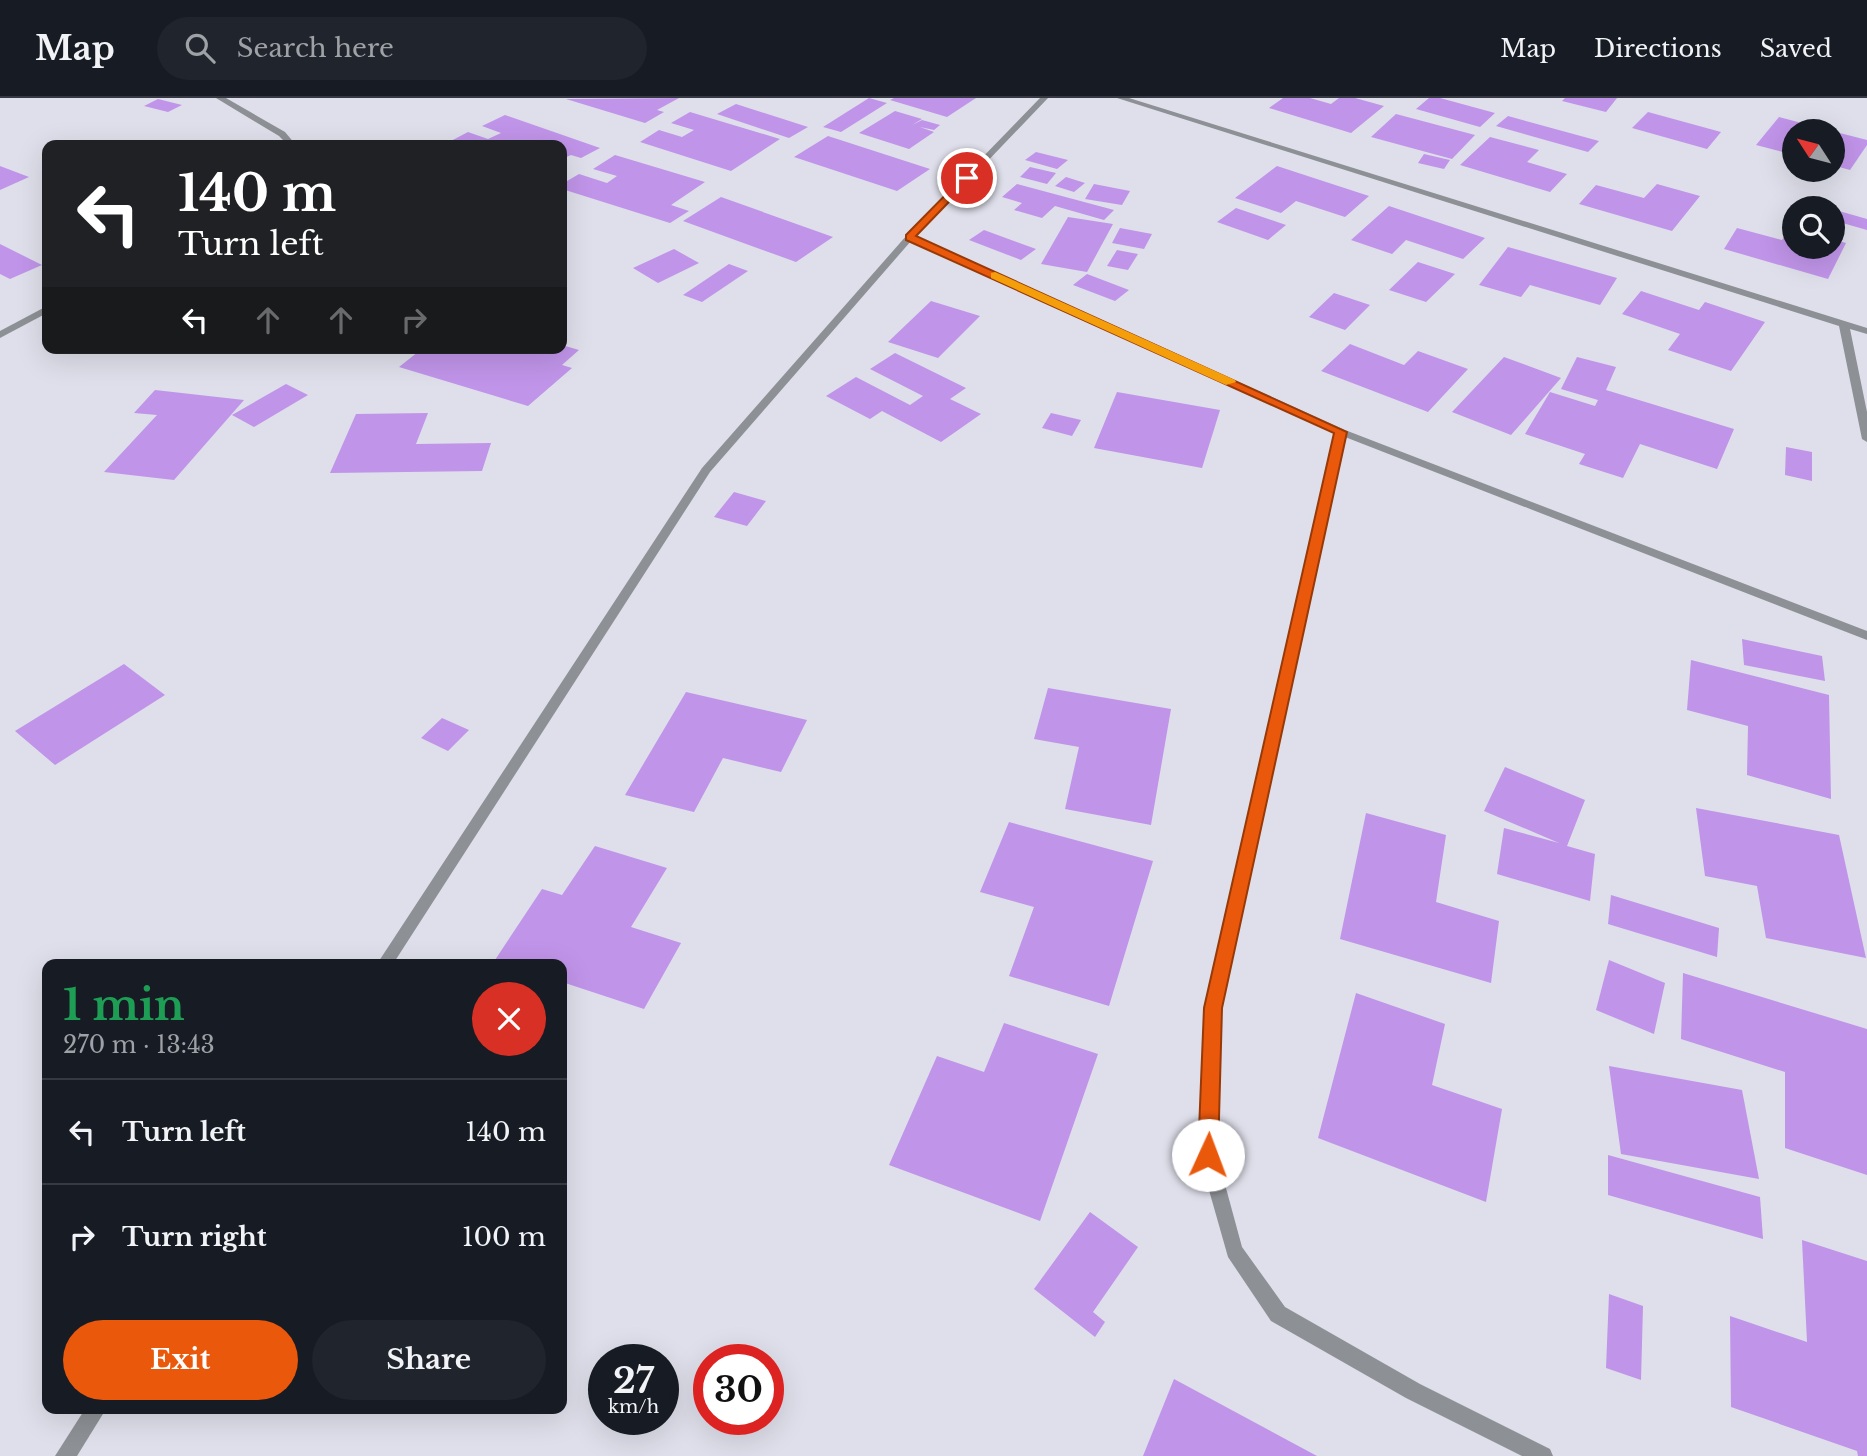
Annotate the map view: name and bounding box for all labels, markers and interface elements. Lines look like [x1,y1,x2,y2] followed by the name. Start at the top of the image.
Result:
[157,17,647,80] search box
[35,28,115,69] text: Map
[181,29,219,67] icon: search
[237,32,394,64] text: Search here
[1500,34,1556,63] text: Map
[1594,34,1722,63] text: Directions
[1760,34,1832,63] text: Saved
[1782,119,1844,182] north arrow
[1782,119,1845,259] map controls
[937,148,997,208] pin
[948,159,986,197] icon: arrive
[178,163,336,224] text: 140 m
[63,168,154,259] icon: left
[1782,196,1845,259] button: search
[178,224,324,264] text: Turn left
[176,301,214,339] icon: left
[249,301,287,339] icon: ahead
[322,301,360,339] icon: ahead
[395,301,433,339] icon: right
[63,979,185,1031] text: 1 min
[472,982,546,1056] button: close
[63,1031,215,1059] text: 270 m · 13:43
[63,1113,101,1151] icon: left
[122,1116,246,1148] text: Turn left
[465,1116,546,1148] text: 140 m
[1171,1118,1245,1192] position arrow
[63,1218,101,1256] icon: right
[122,1221,267,1253] text: Turn right
[462,1221,546,1253] text: 100 m
[63,1320,298,1400] button: Exit
[312,1320,546,1400] button: Share
[693,1344,784,1435] speed limit sign: 30
[613,1359,654,1402] text: 27
[608,1396,659,1418] text: km/h

